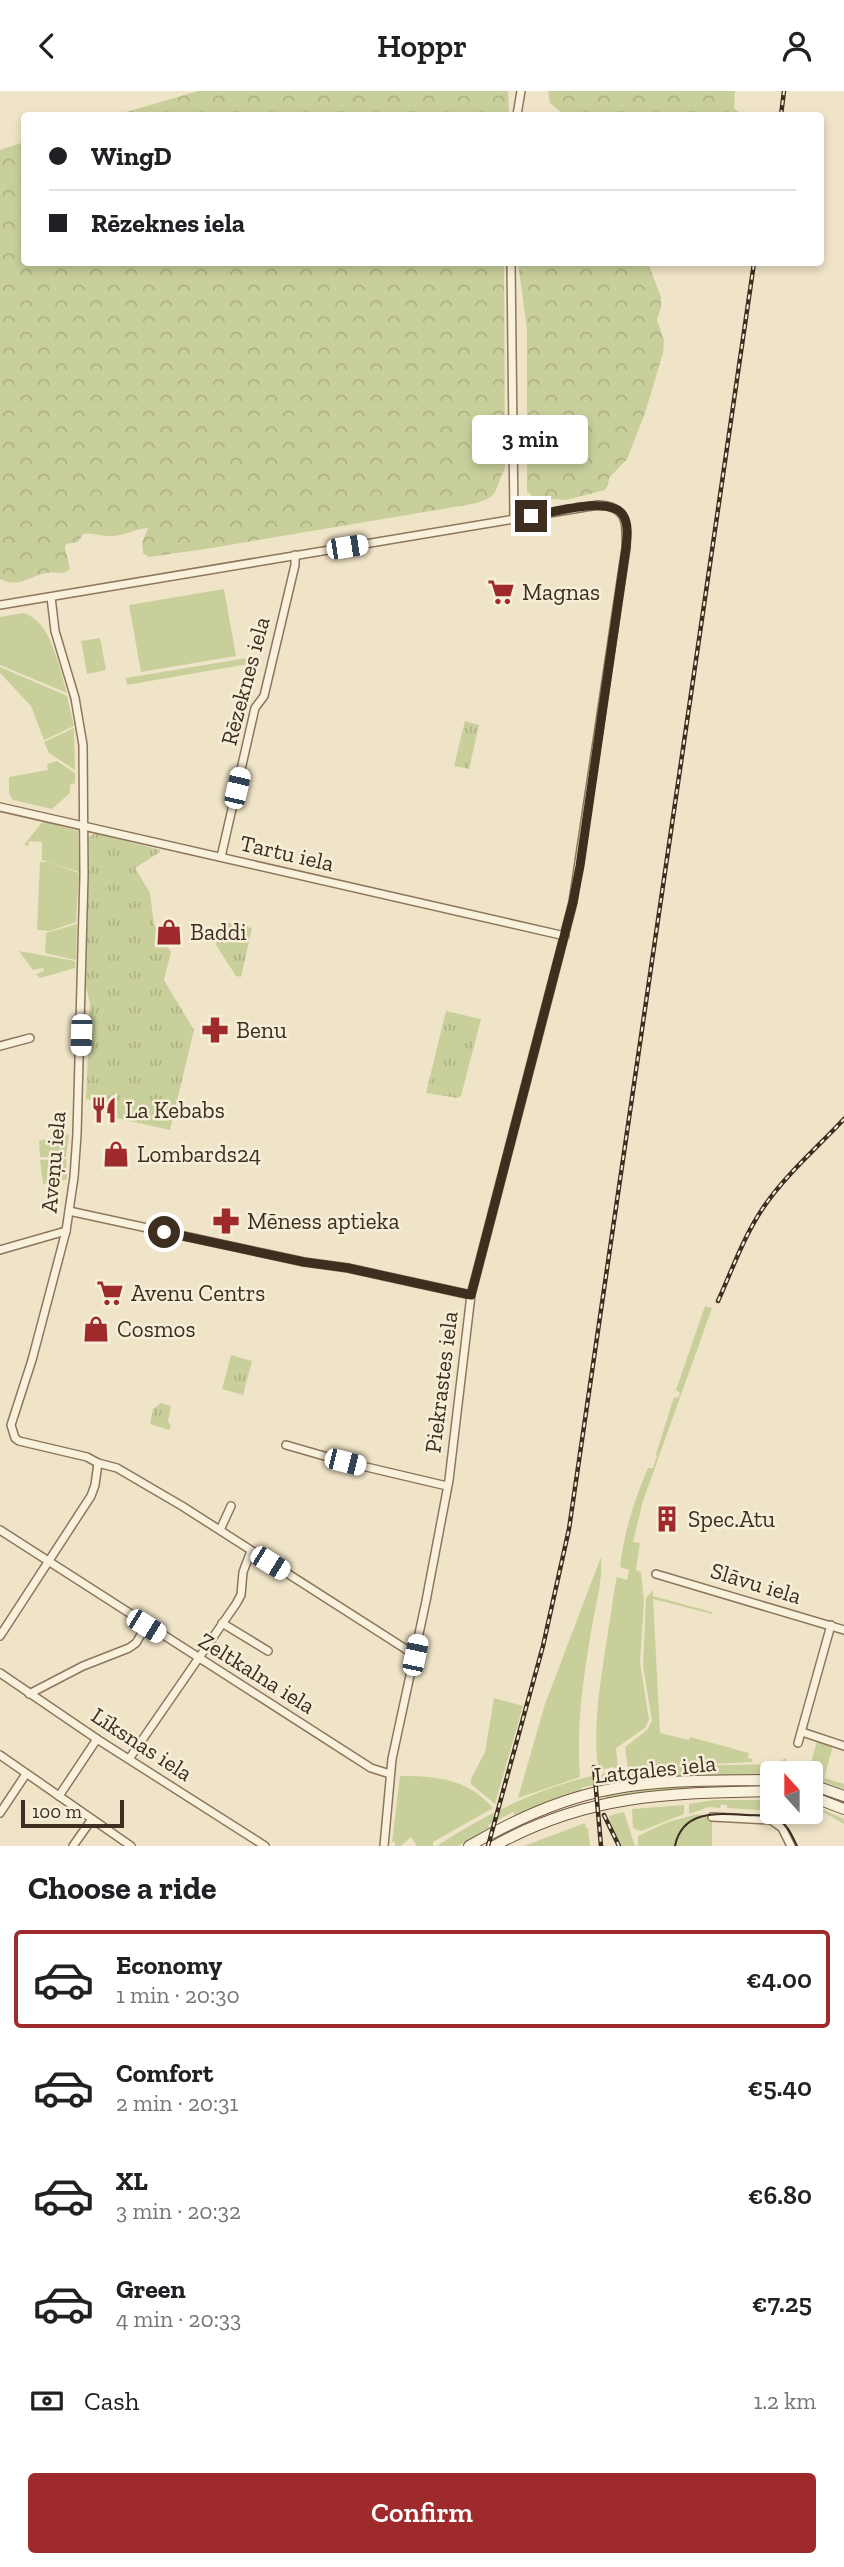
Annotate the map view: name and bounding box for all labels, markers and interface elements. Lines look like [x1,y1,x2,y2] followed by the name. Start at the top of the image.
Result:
[28,27,66,65] icon: back
[377,27,467,65] text: Hoppr
[778,27,816,65] icon: person
[91,140,172,172] text: WingD
[91,207,245,239] text: Rēzeknes iela
[473,415,589,463] callout: 3 min
[502,425,558,453] text: 3 min
[515,500,547,532] route end
[325,533,370,561] car
[486,577,516,607] supermarket icon: Magnas
[522,578,600,606] place label: Magnas
[214,614,276,748] street label: Rēzeknes iela
[223,765,252,811] car
[237,829,337,877] street label: Tartu iela
[154,917,184,947] shop icon: Baddi
[190,918,247,946] place label: Baddi
[70,1014,93,1056] car
[200,1015,230,1045] pharmacy icon: Benu
[236,1016,287,1044] place label: Benu
[89,1095,119,1125] restaurant icon: La Kebabs
[125,1096,225,1124] place label: La Kebabs
[35,1110,71,1214] street label: Aveņu iela
[101,1139,131,1169] shop icon: Lombards24
[137,1140,261,1168] place label: Lombards24
[211,1206,241,1236] pharmacy icon: Mēness aptieka
[247,1207,400,1235] place label: Mēness aptieka
[148,1216,180,1248] route start
[95,1278,125,1308] supermarket icon: Avenu Centrs
[131,1279,265,1307] place label: Avenu Centrs
[418,1310,464,1454] street label: Piekrastes iela
[81,1314,111,1344] shop icon: Cosmos
[117,1315,195,1343] place label: Cosmos
[323,1447,368,1477] car
[652,1504,682,1534] building icon: Spec.Atu
[688,1505,775,1533] place label: Spec.Atu
[247,1543,294,1583] car
[707,1556,805,1610] street label: Slāvu iela
[123,1606,170,1646] car
[194,1626,320,1720] street label: Zeltkalna iela
[401,1632,430,1678] car
[86,1701,198,1787] street label: Līksnas iela
[593,1749,717,1789] street label: Latgales iela
[760,1761,822,1823] north arrow
[760,1761,823,1824] map controls
[21,1797,124,1829] scale bar
[32,1800,82,1823] text: 100 m
[28,1869,216,1907] text: Choose a ride
[32,1948,95,2011] icon: car
[116,1949,222,1981] text: Economy
[746,1963,812,1995] text: €4.00
[116,1981,240,2009] text: 1 min · 20:30
[32,2056,95,2119] icon: car
[116,2057,213,2089] text: Comfort
[748,2071,812,2103] text: €5.40
[116,2089,238,2117] text: 2 min · 20:31
[32,2164,95,2227] icon: car
[116,2165,148,2197] text: XL
[748,2179,812,2211] text: €6.80
[116,2197,241,2225] text: 3 min · 20:32
[32,2272,95,2335] icon: car
[116,2273,186,2305] text: Green
[752,2287,812,2319] text: €7.25
[116,2305,241,2333] text: 4 min · 20:33
[28,2382,66,2420] icon: cash
[84,2385,139,2417] text: Cash
[753,2387,816,2415] text: 1.2 km
[28,2473,816,2553] button: Confirm

